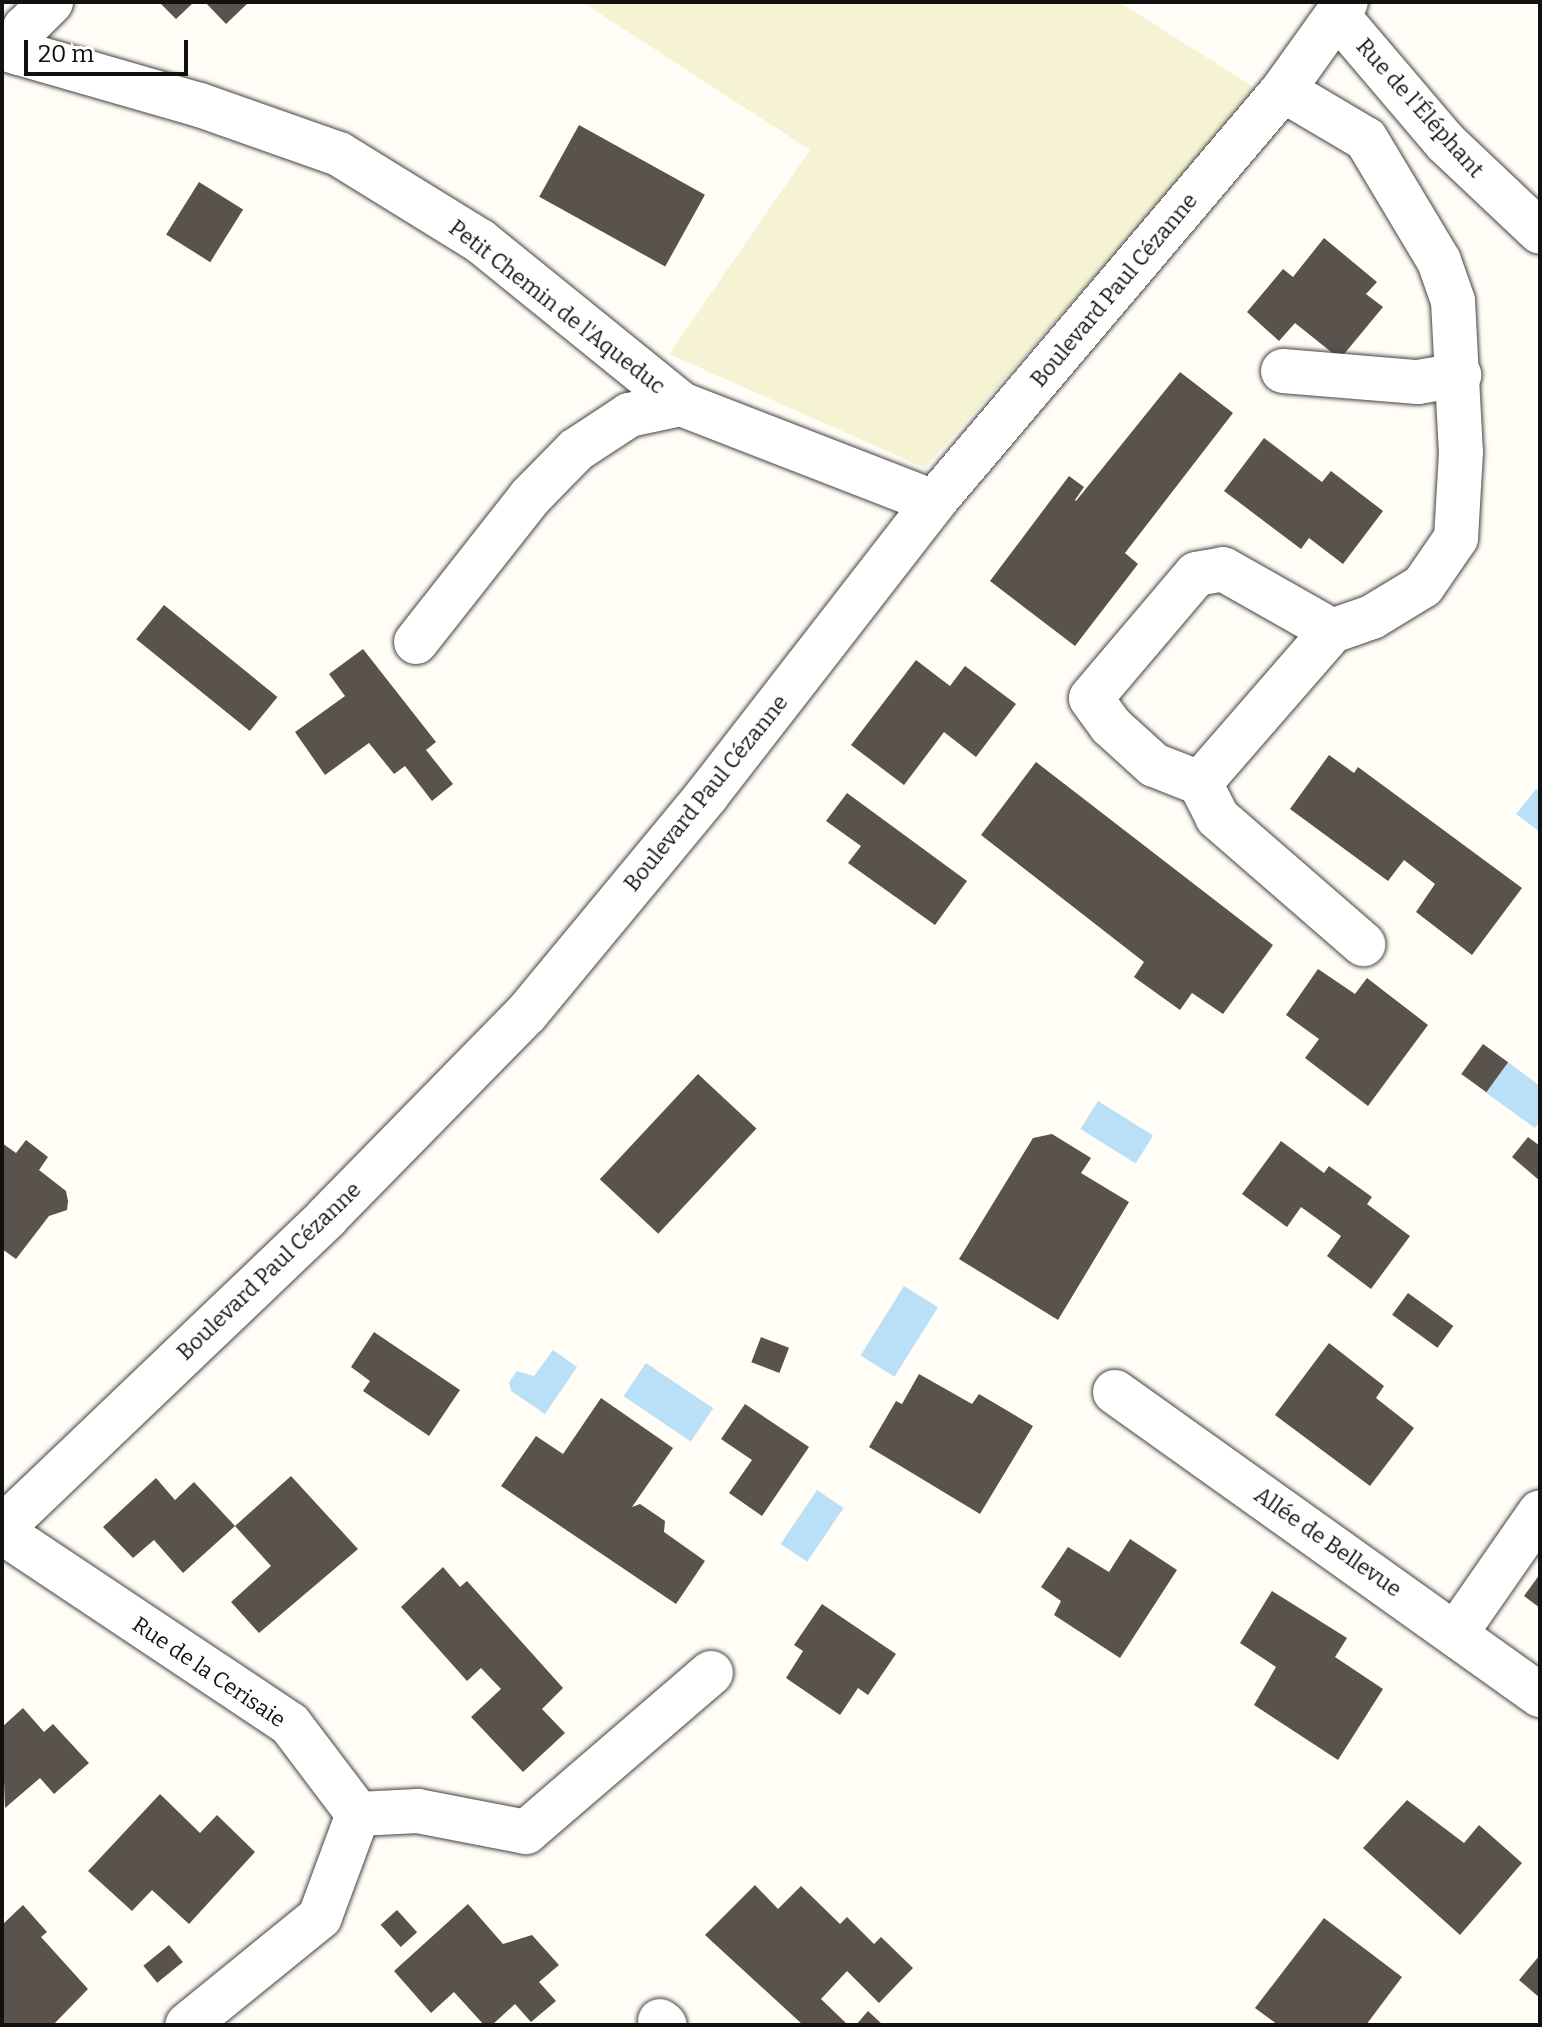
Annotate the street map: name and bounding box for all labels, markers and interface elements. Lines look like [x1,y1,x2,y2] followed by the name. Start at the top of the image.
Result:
[28,24,192,74] scale bar
[1351,33,1489,183] street label: Rue de l'Éléphant
[38,40,94,68] text: 20 m
[1025,188,1203,392] street label: Boulevard Paul Cézanne
[444,215,670,399] street label: Petit Chemin de l'Aqueduc
[619,689,793,897] street label: Boulevard Paul Cézanne
[172,1176,366,1366] street label: Boulevard Paul Cézanne
[1249,1481,1407,1603] street label: Allée de Bellevue
[127,1611,291,1733] street label: Rue de la Cerisaie

